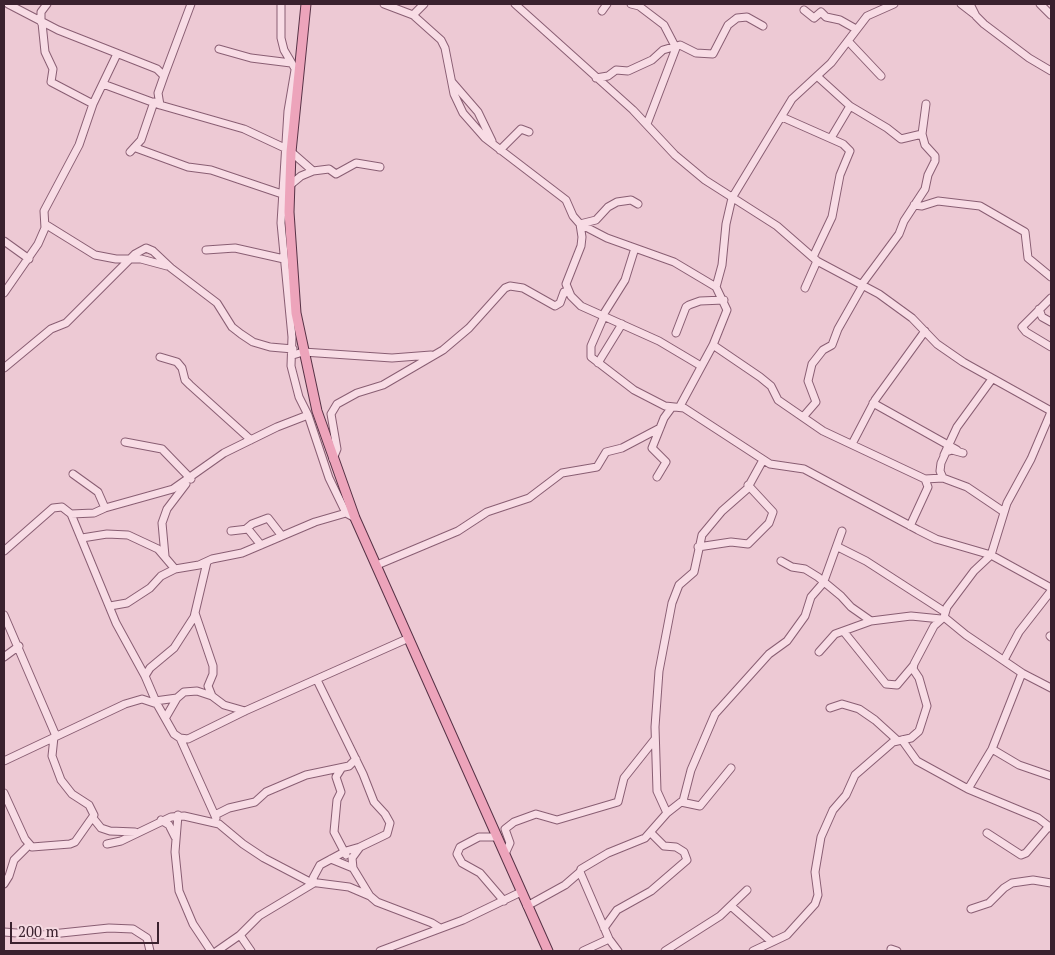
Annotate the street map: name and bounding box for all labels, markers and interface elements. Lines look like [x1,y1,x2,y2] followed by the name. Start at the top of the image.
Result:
[12,912,161,944] scale bar
[18,921,59,941] text: 200 m

